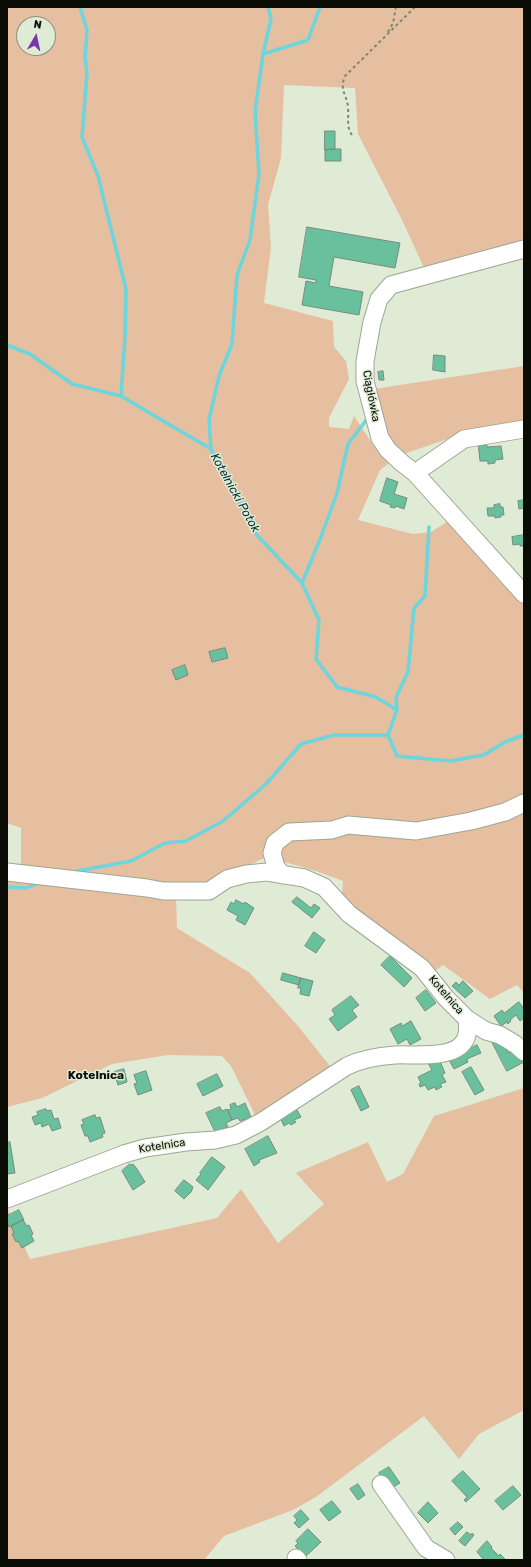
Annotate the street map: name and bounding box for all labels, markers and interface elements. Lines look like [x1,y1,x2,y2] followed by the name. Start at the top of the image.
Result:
[16,16,56,56] north arrow
[33,18,43,32] text: N
[360,369,382,423] street label: Ciągłówka
[207,451,263,535] water label: Kotelnicki Potok
[426,973,466,1017] street label: Kotelnica
[68,1069,124,1083] district label: Kotelnica
[138,1136,186,1156] street label: Kotelnica

